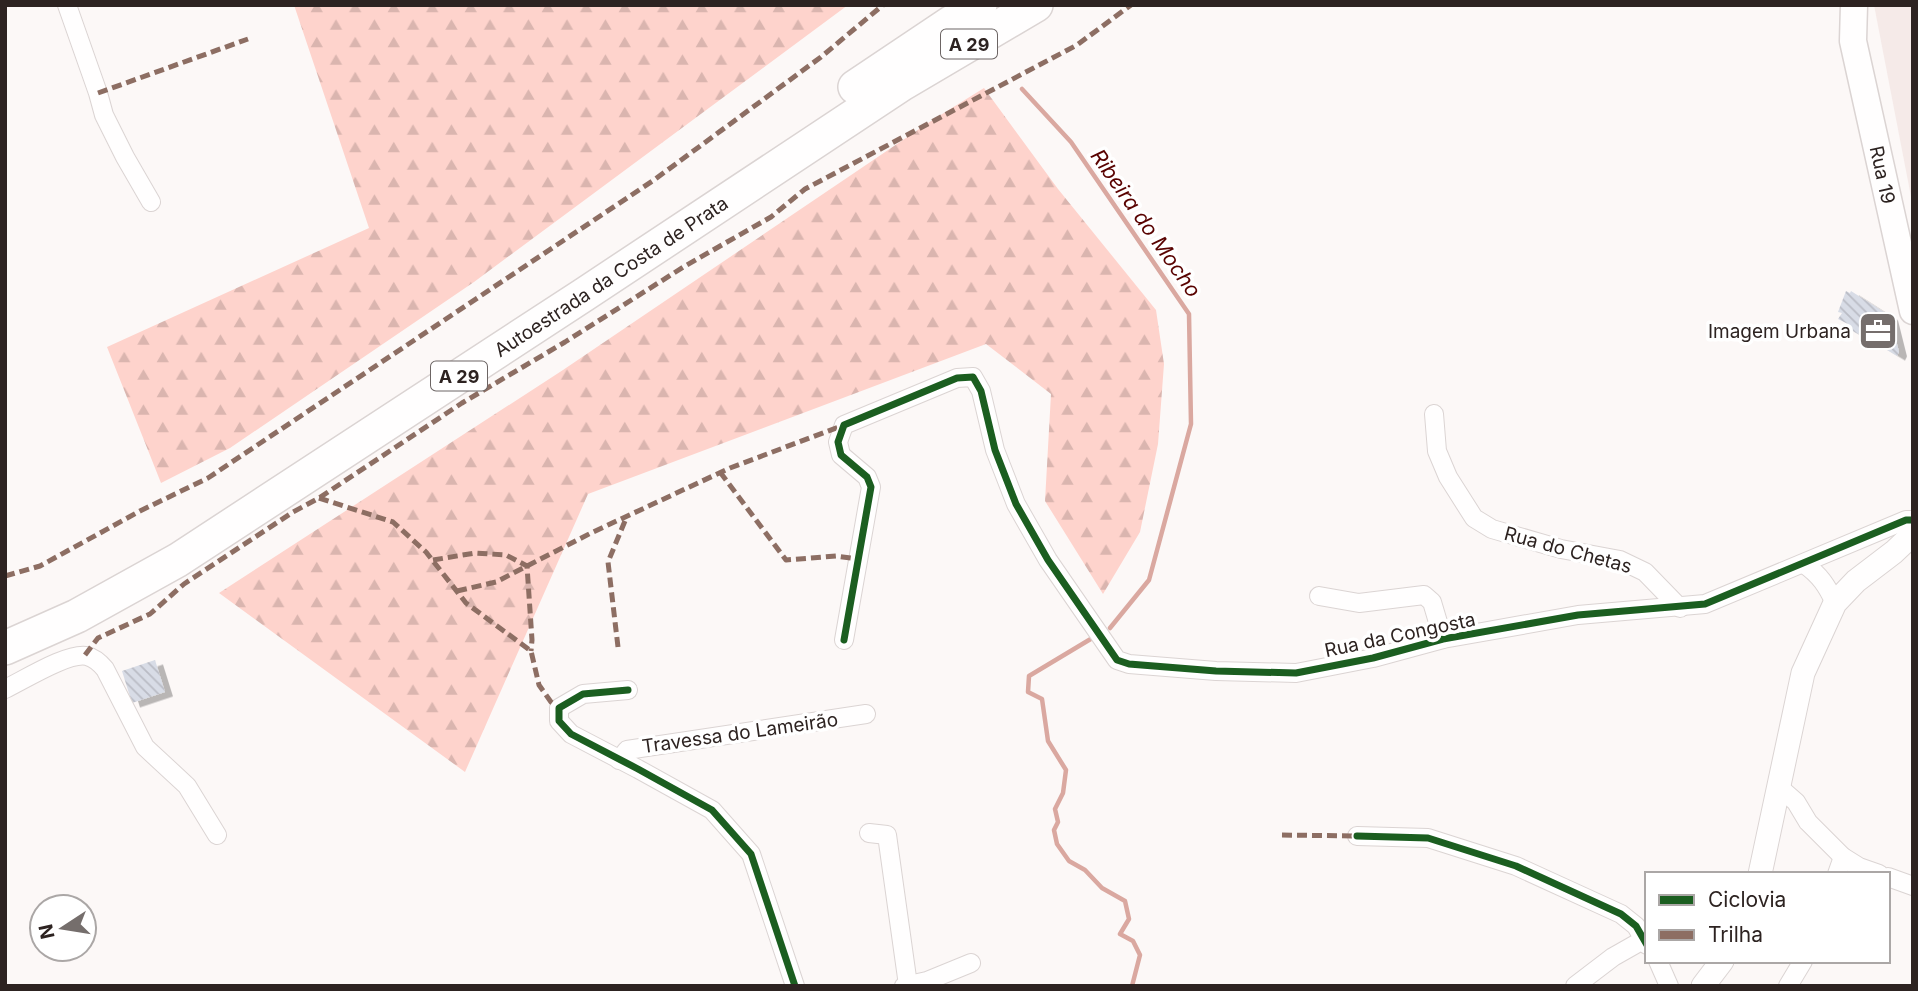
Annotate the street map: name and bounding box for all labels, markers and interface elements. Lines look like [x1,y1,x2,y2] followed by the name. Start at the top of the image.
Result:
[941,29,997,58] road number: A 29
[1865,143,1900,206] street label: Rua 19
[1086,144,1206,302] water label: Ribeira do Mocho
[490,191,732,362] street label: Autoestrada da Costa de Prata
[1857,310,1899,352] office icon: Imagem Urbana
[1708,320,1851,343] place label: Imagem Urbana
[431,362,487,390] road number: A 29
[1502,522,1634,578] street label: Rua do Chetas
[1322,608,1478,662] street label: Rua da Congosta
[641,708,839,758] street label: Travessa do Lameirão
[1645,872,1890,963] legend
[1708,887,1786,912] text: Ciclovia
[28,893,98,963] north arrow
[34,922,60,941] text: N
[1708,922,1763,947] text: Trilha

